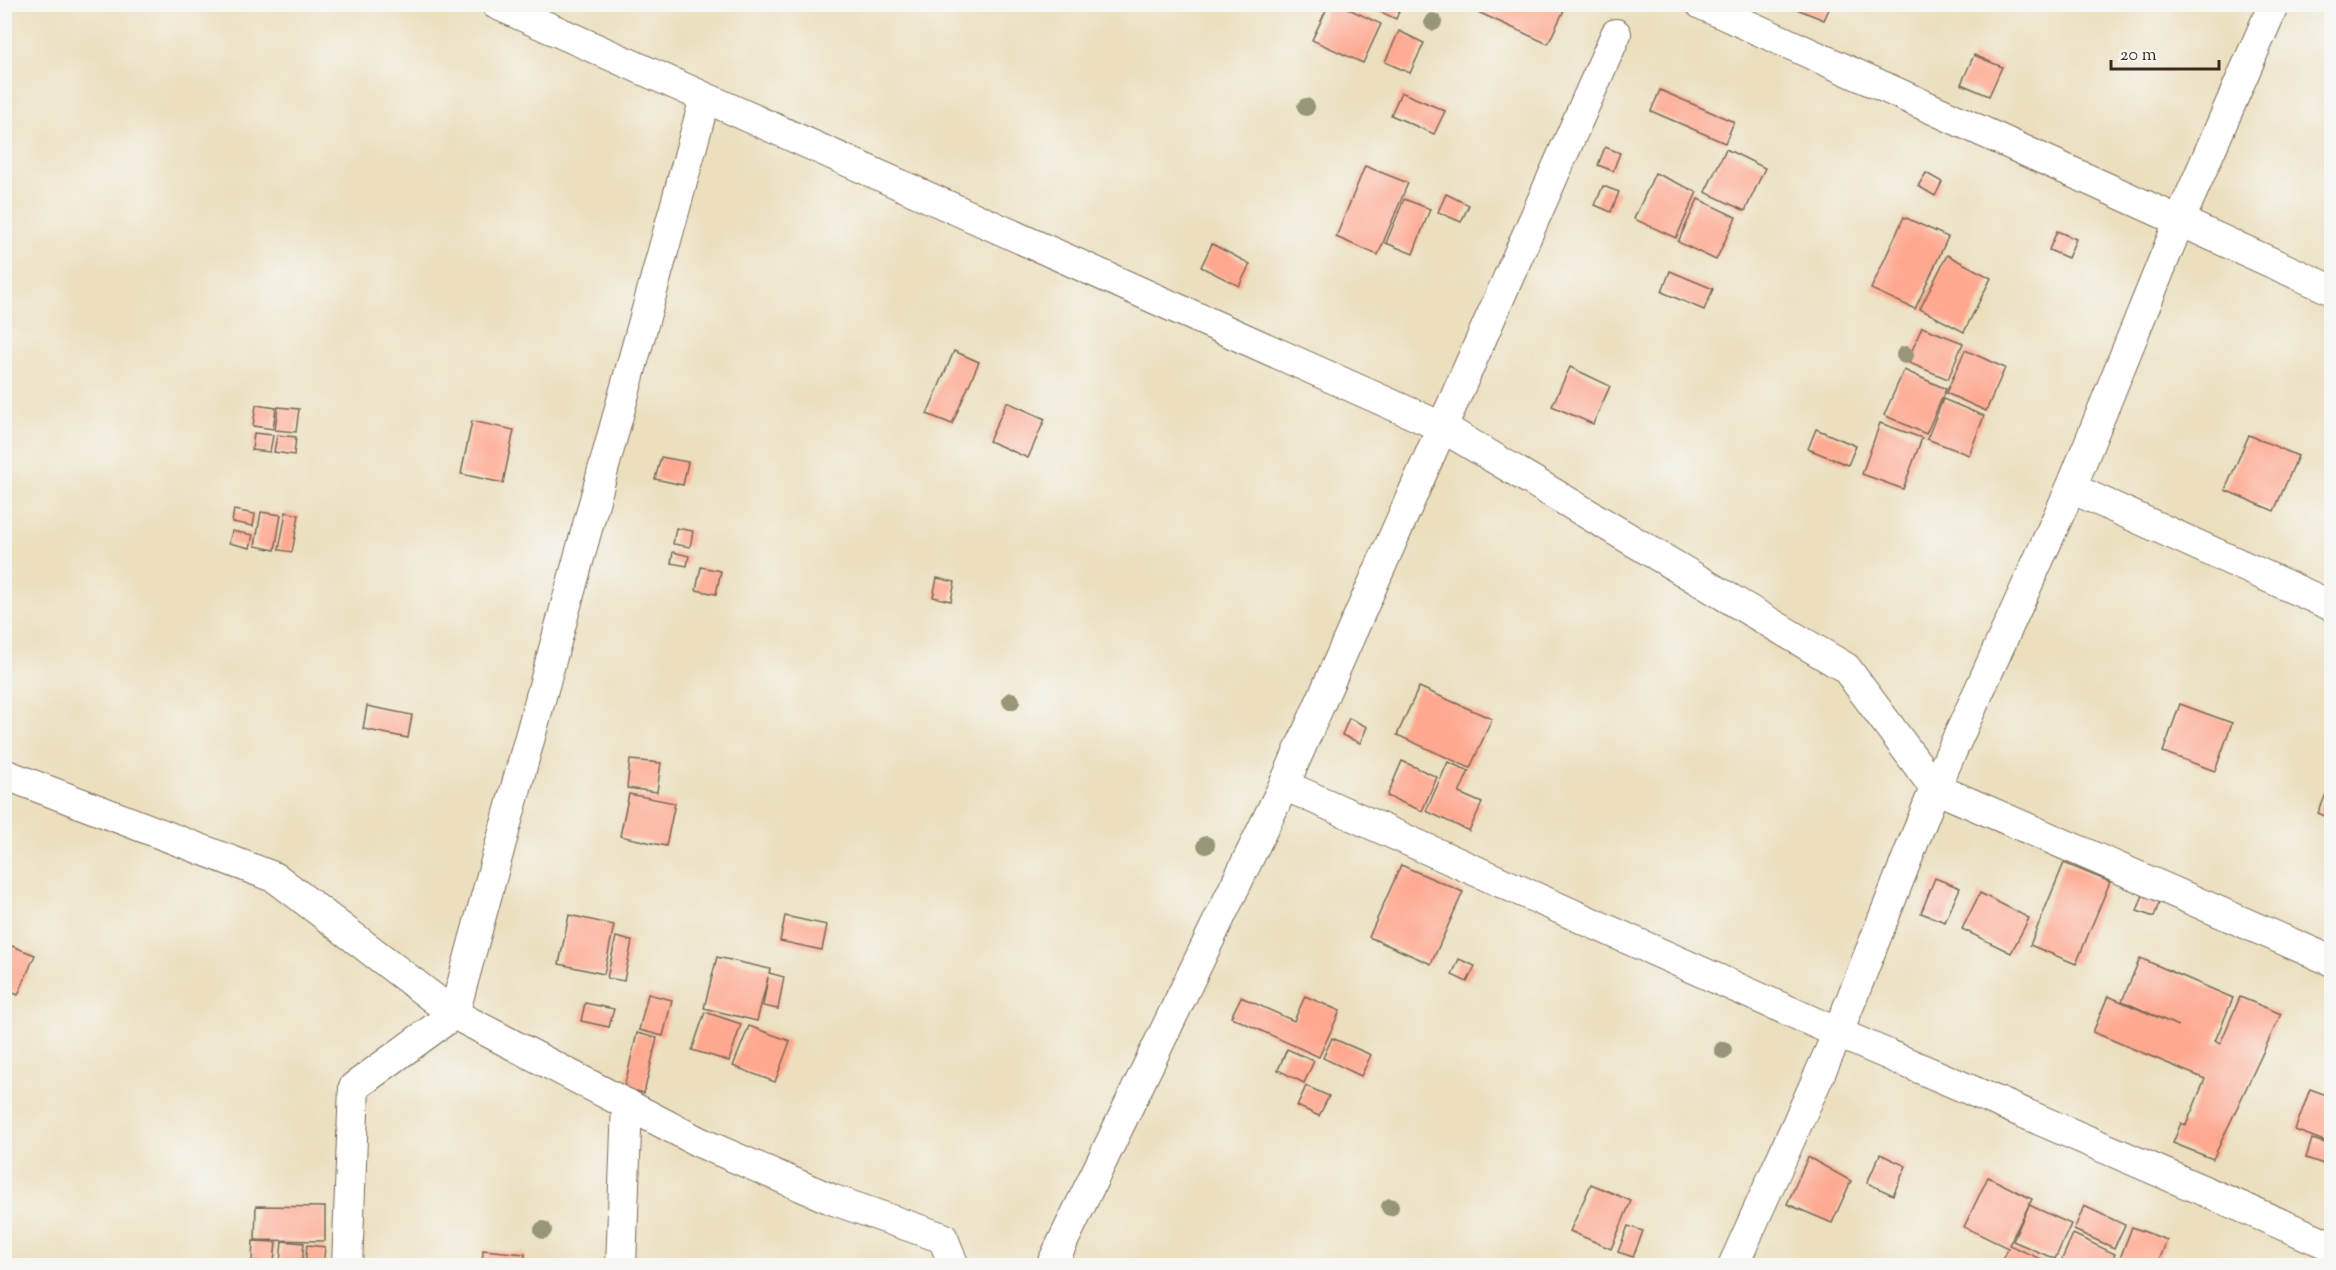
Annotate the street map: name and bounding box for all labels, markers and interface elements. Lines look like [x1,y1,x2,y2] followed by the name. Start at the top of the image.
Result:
[2111,33,2219,71] scale bar
[2120,43,2157,69] text: 20 m

